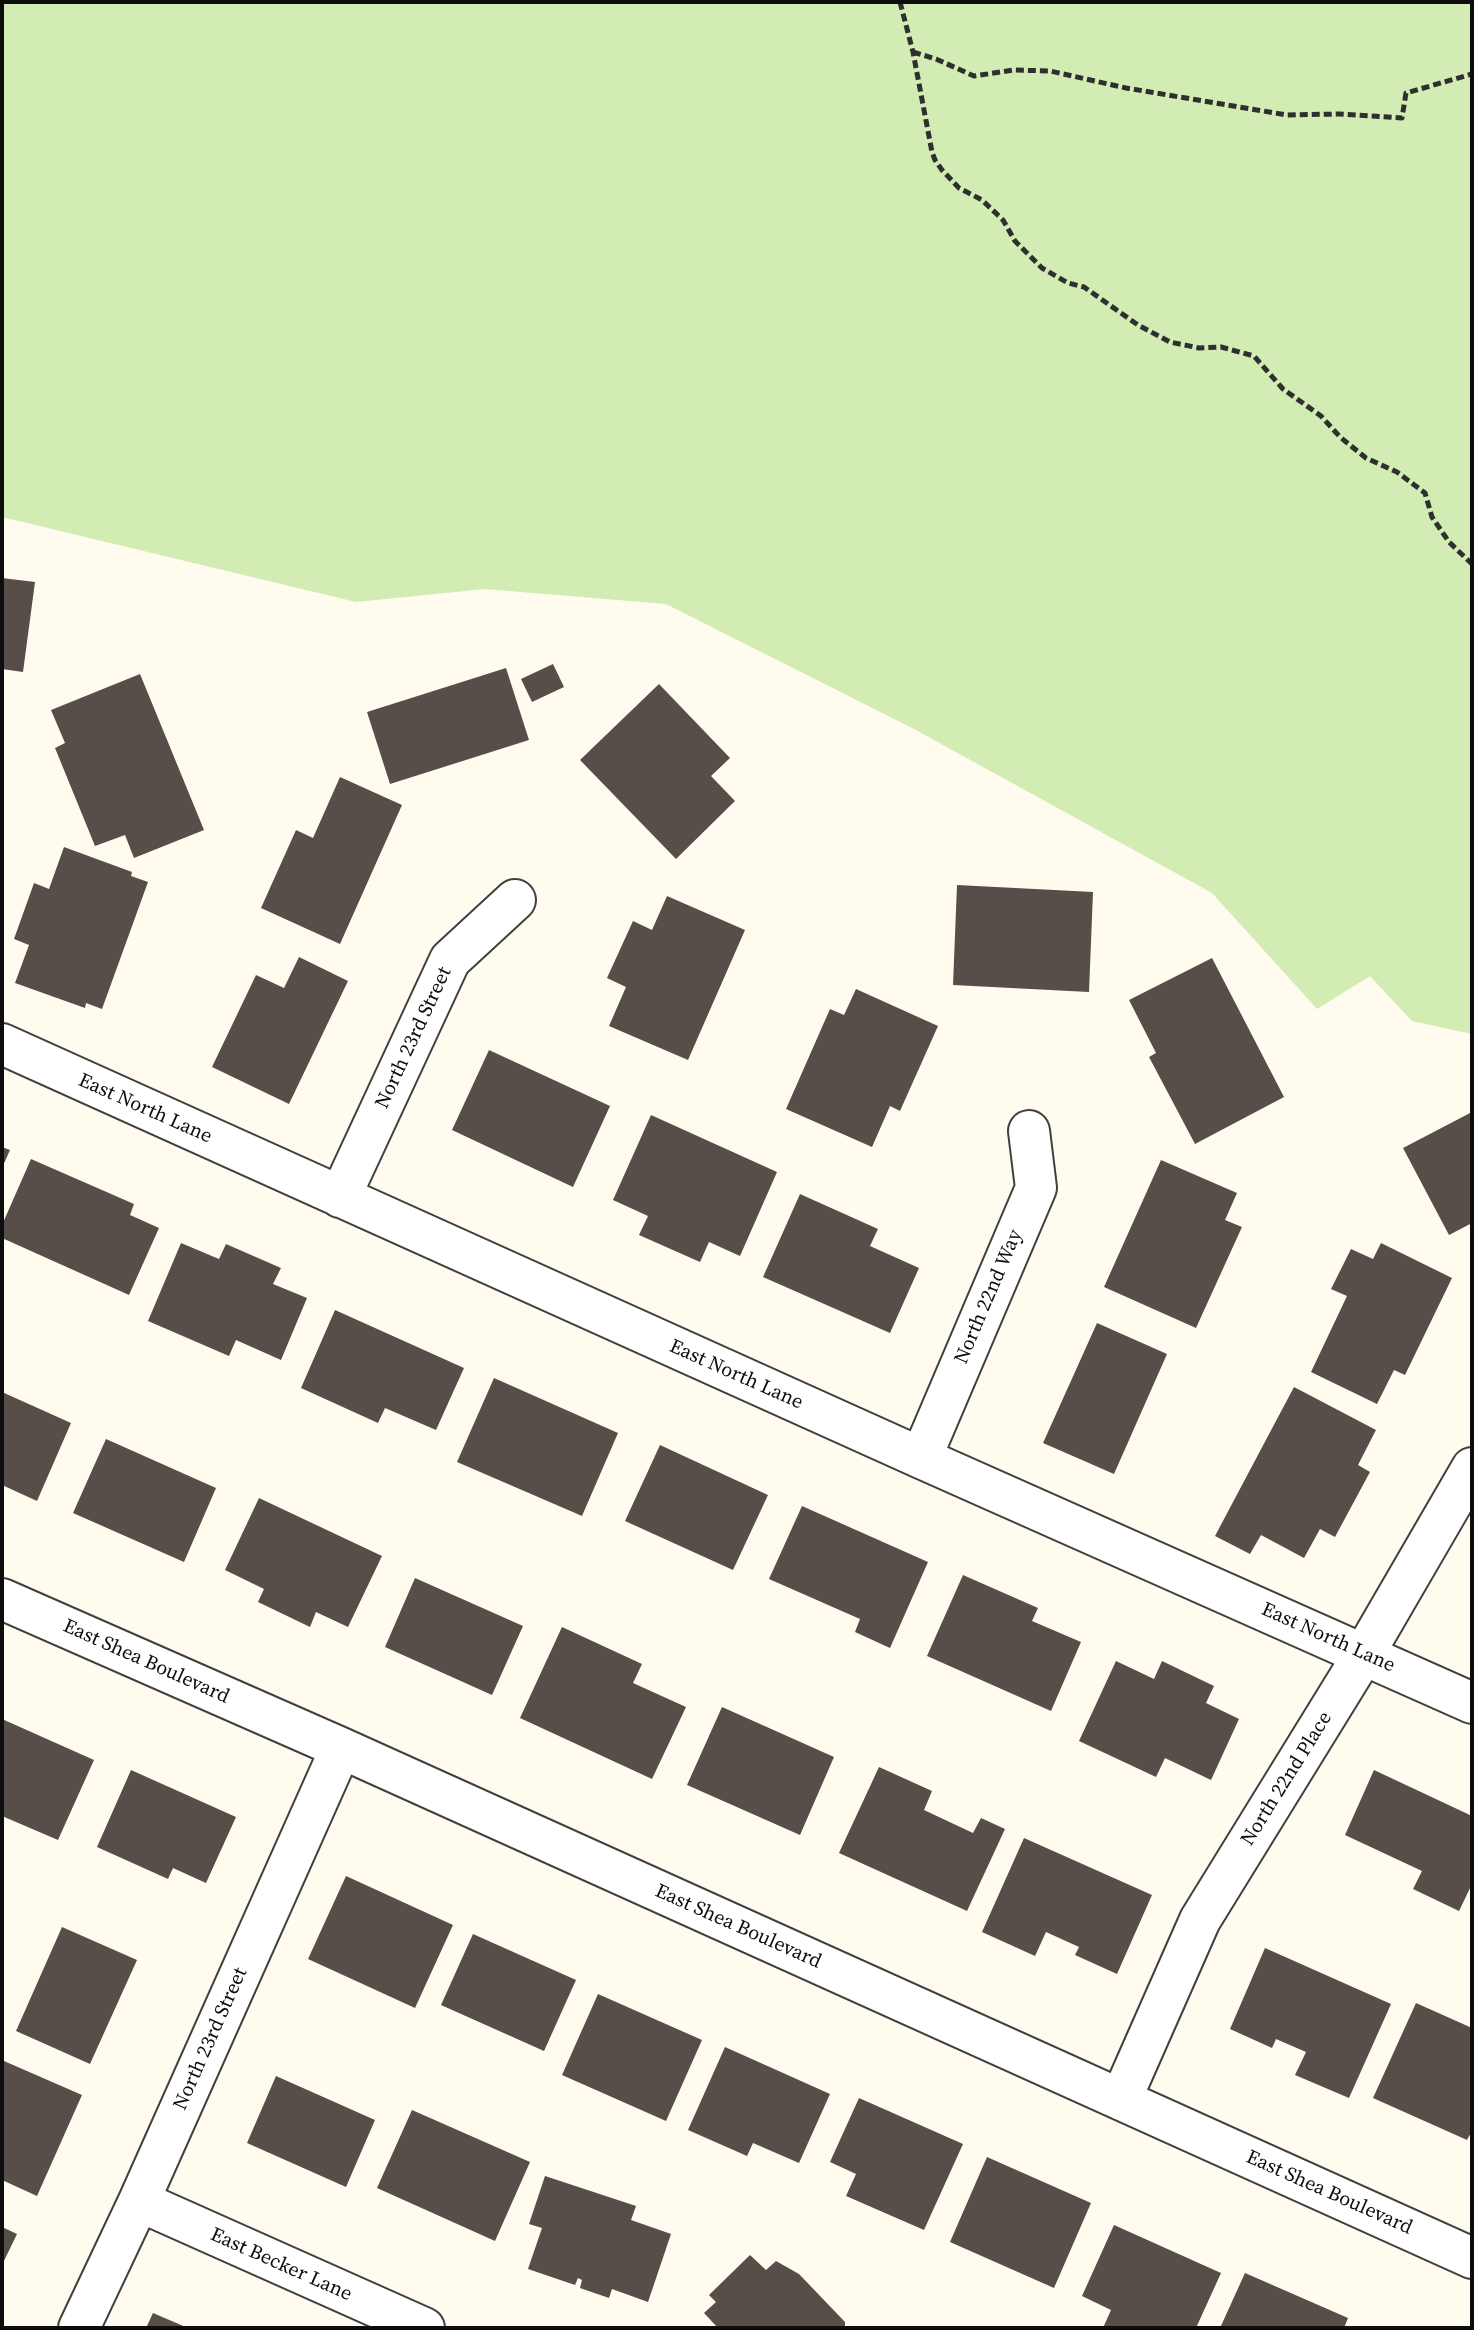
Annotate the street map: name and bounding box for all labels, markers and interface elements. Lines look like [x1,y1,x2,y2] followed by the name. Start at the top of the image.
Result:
[371,963,457,1113] street label: North 23rd Street
[74,1069,216,1149] street label: East North Lane
[950,1226,1028,1368] street label: North 22nd Way
[665,1335,807,1415] street label: East North Lane
[1257,1598,1399,1678] street label: East North Lane
[59,1615,233,1709] street label: East Shea Boulevard
[1236,1708,1338,1850] street label: North 22nd Place
[651,1880,825,1974] street label: East Shea Boulevard
[169,1964,253,2114] street label: North 23rd Street
[1242,2146,1416,2240] street label: East Shea Boulevard
[206,2223,356,2307] street label: East Becker Lane

